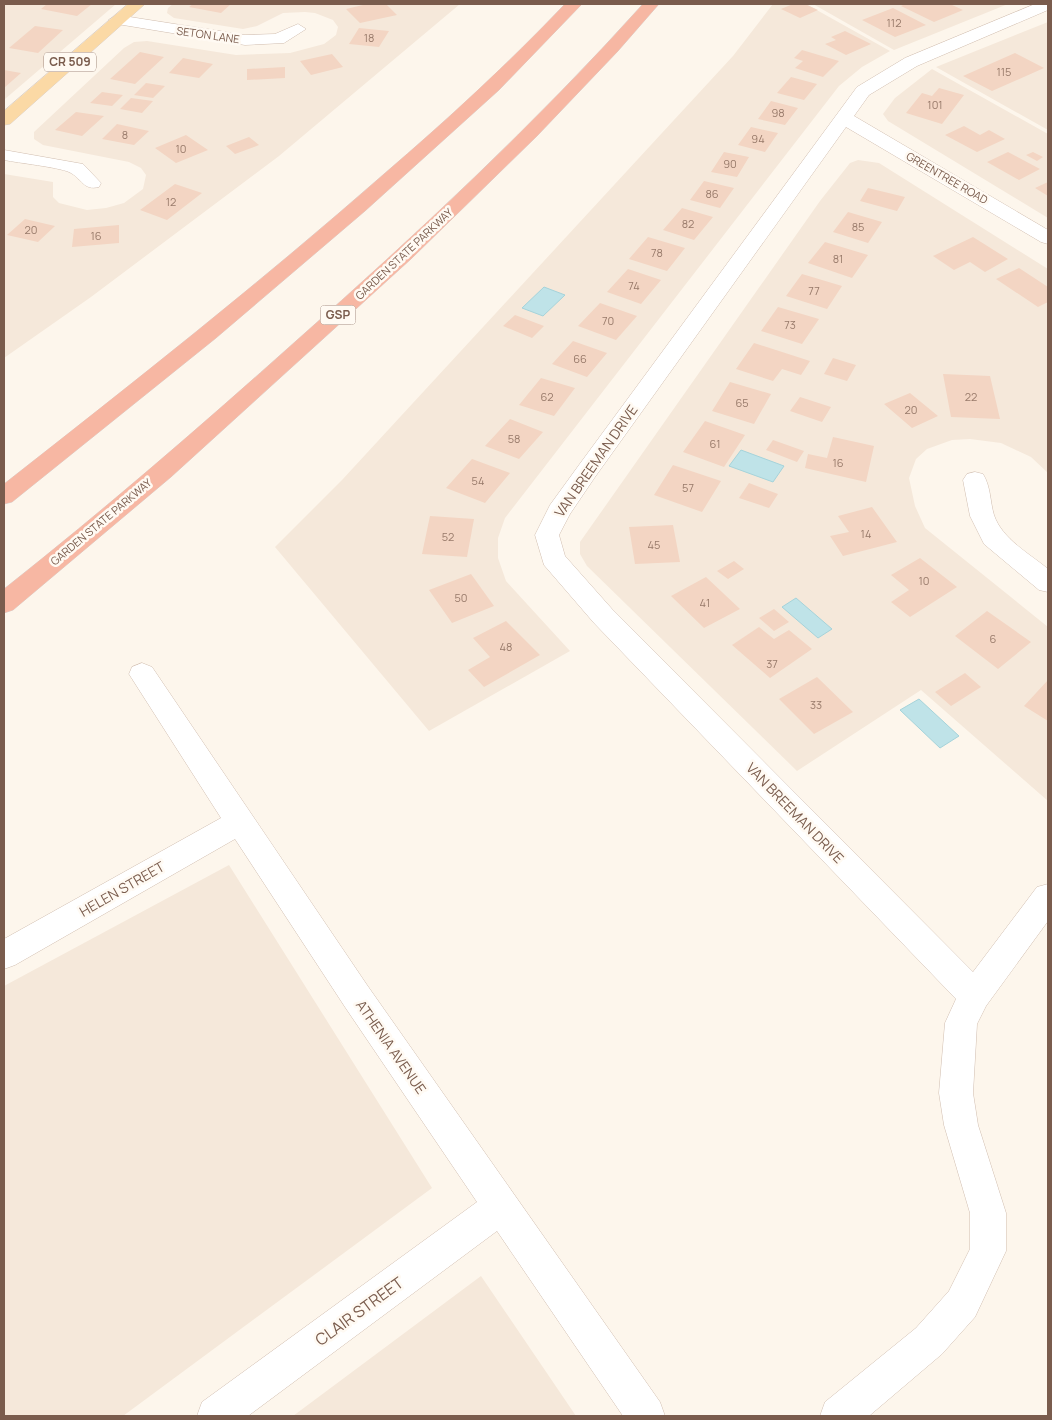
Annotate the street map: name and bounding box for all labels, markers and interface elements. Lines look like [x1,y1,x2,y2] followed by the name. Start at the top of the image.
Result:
[887,15,901,30] house number: 112
[175,23,241,46] street label: SETON LANE
[364,30,374,45] house number: 18
[44,52,96,72] road number: CR 509
[997,64,1011,79] house number: 115
[927,97,943,112] house number: 101
[771,105,785,120] house number: 98
[122,127,128,142] house number: 8
[751,131,765,146] house number: 94
[175,141,187,156] house number: 10
[904,148,991,207] street label: GREENTREE ROAD
[723,156,737,171] house number: 90
[705,186,719,201] house number: 86
[166,194,176,209] house number: 12
[352,204,456,303] street label: GARDEN STATE PARKWAY
[682,216,694,231] house number: 82
[852,219,864,234] house number: 85
[25,222,37,237] house number: 20
[90,228,102,243] house number: 16
[651,245,663,260] house number: 78
[833,251,843,266] house number: 81
[628,278,640,293] house number: 74
[808,283,820,298] house number: 77
[320,306,356,324] road number: GSP
[602,313,614,328] house number: 70
[784,317,796,332] house number: 73
[573,351,587,366] house number: 66
[540,389,554,404] house number: 62
[965,389,977,404] house number: 22
[735,395,749,410] house number: 65
[550,401,642,521] street label: VAN BREEMAN DRIVE
[905,402,917,417] house number: 20
[508,431,520,446] house number: 58
[710,436,720,451] house number: 61
[832,455,844,470] house number: 16
[472,473,484,488] house number: 54
[47,474,155,568] street label: GARDEN STATE PARKWAY
[682,480,694,495] house number: 57
[861,526,871,541] house number: 14
[442,529,454,544] house number: 52
[648,537,660,552] house number: 45
[918,573,930,588] house number: 10
[454,590,468,605] house number: 50
[700,595,710,610] house number: 41
[990,631,997,646] house number: 6
[500,639,512,654] house number: 48
[766,656,778,671] house number: 37
[810,697,822,712] house number: 33
[742,758,848,867] street label: VAN BREEMAN DRIVE
[76,856,168,921] street label: HELEN STREET
[352,996,431,1097] street label: ATHENIA AVENUE
[310,1271,408,1350] street label: CLAIR STREET

